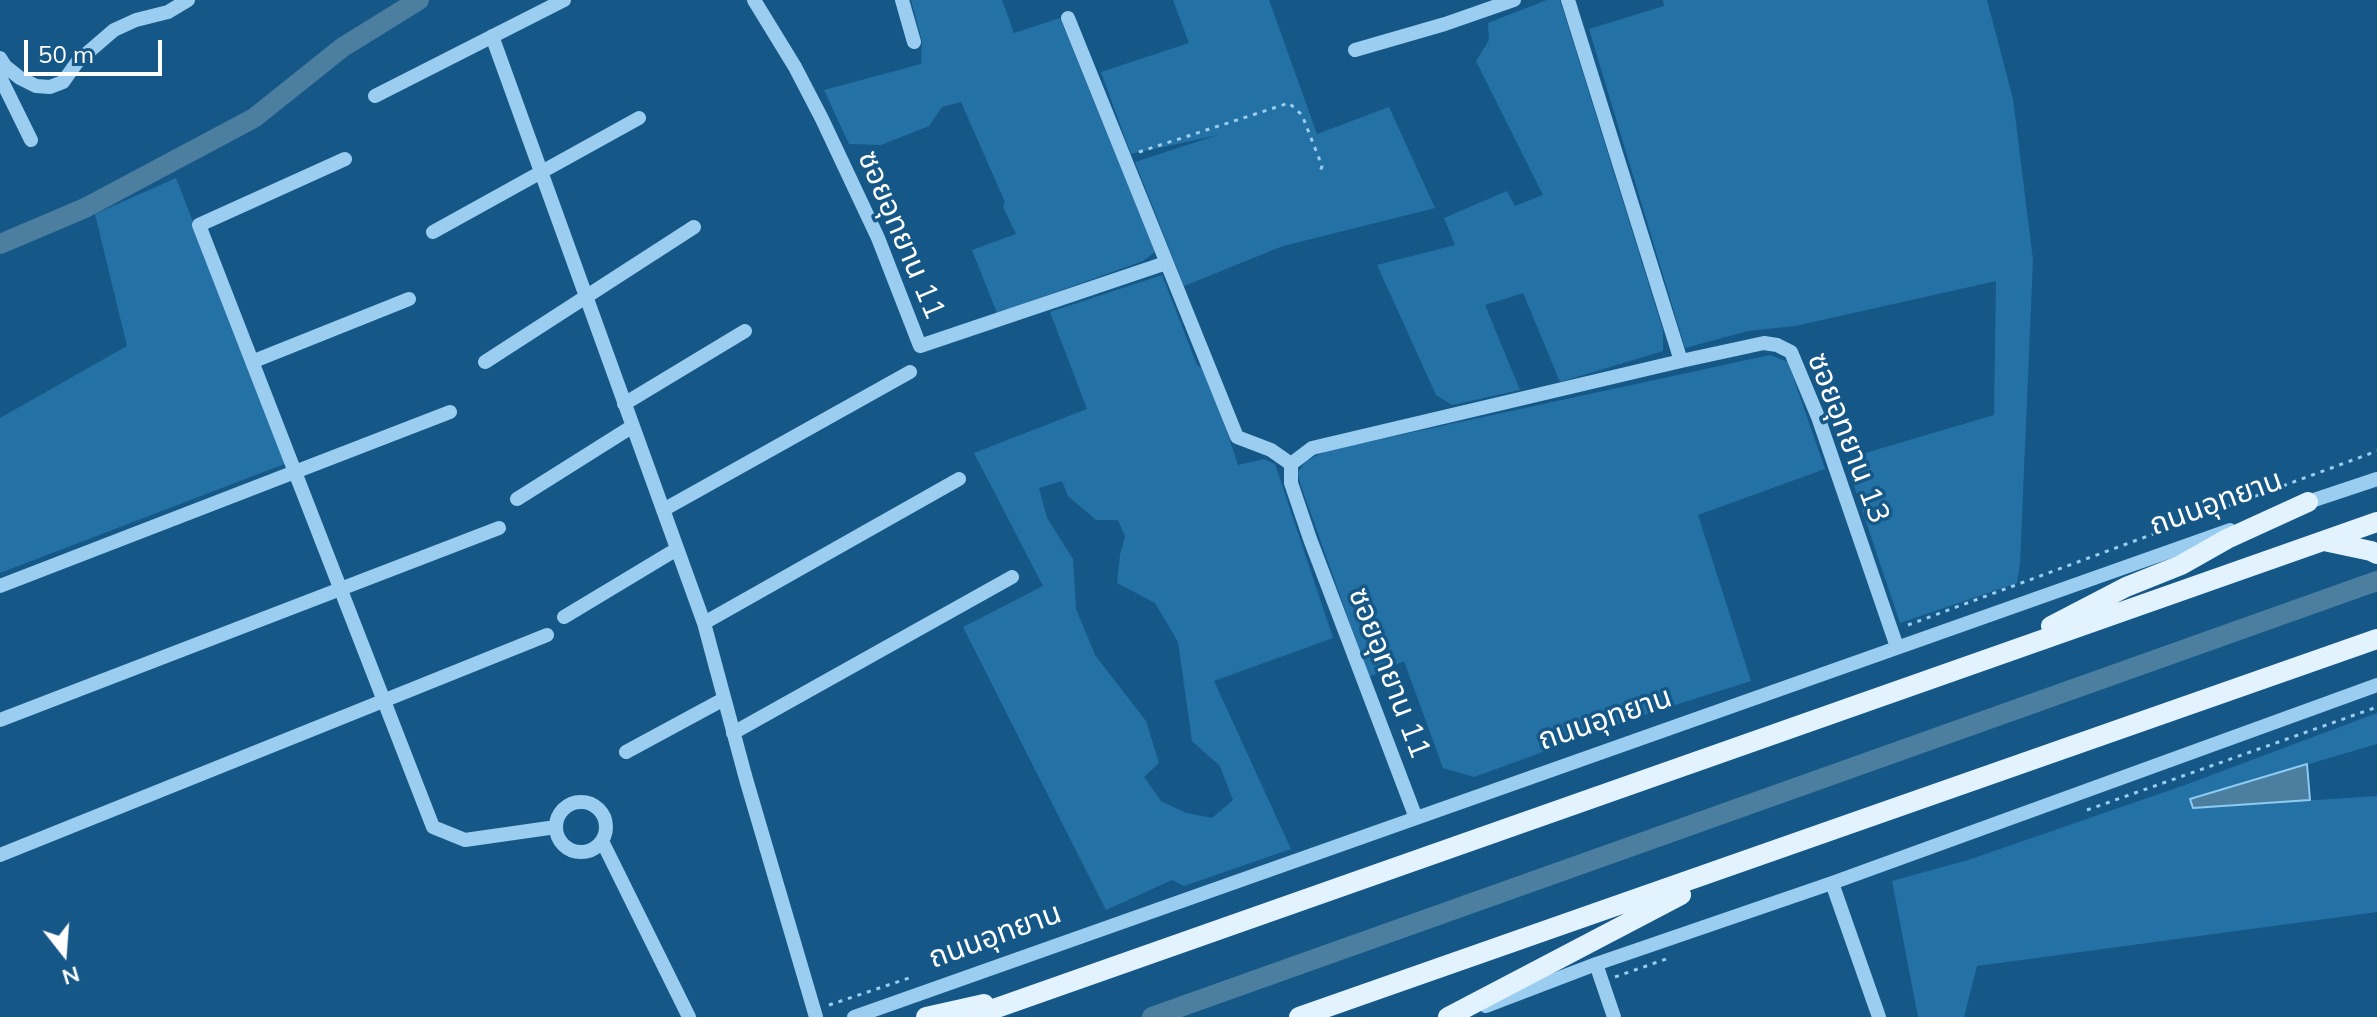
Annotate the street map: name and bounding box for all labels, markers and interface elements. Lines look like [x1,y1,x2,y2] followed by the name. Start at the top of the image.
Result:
[28,24,166,74] scale bar
[38,39,94,69] text: 50 m
[849,145,953,325] street label: ซอยอุทยาน 11
[1799,348,1897,528] street label: ซอยอุทยาน 13
[2145,462,2287,544] street label: ถนนอุทยาน
[1340,583,1438,763] street label: ซอยอุทยาน 11
[1534,679,1676,759] street label: ถนนอุทยาน
[924,895,1066,977] street label: ถนนอุทยาน
[24,913,104,993] north arrow
[59,960,83,992] text: N

